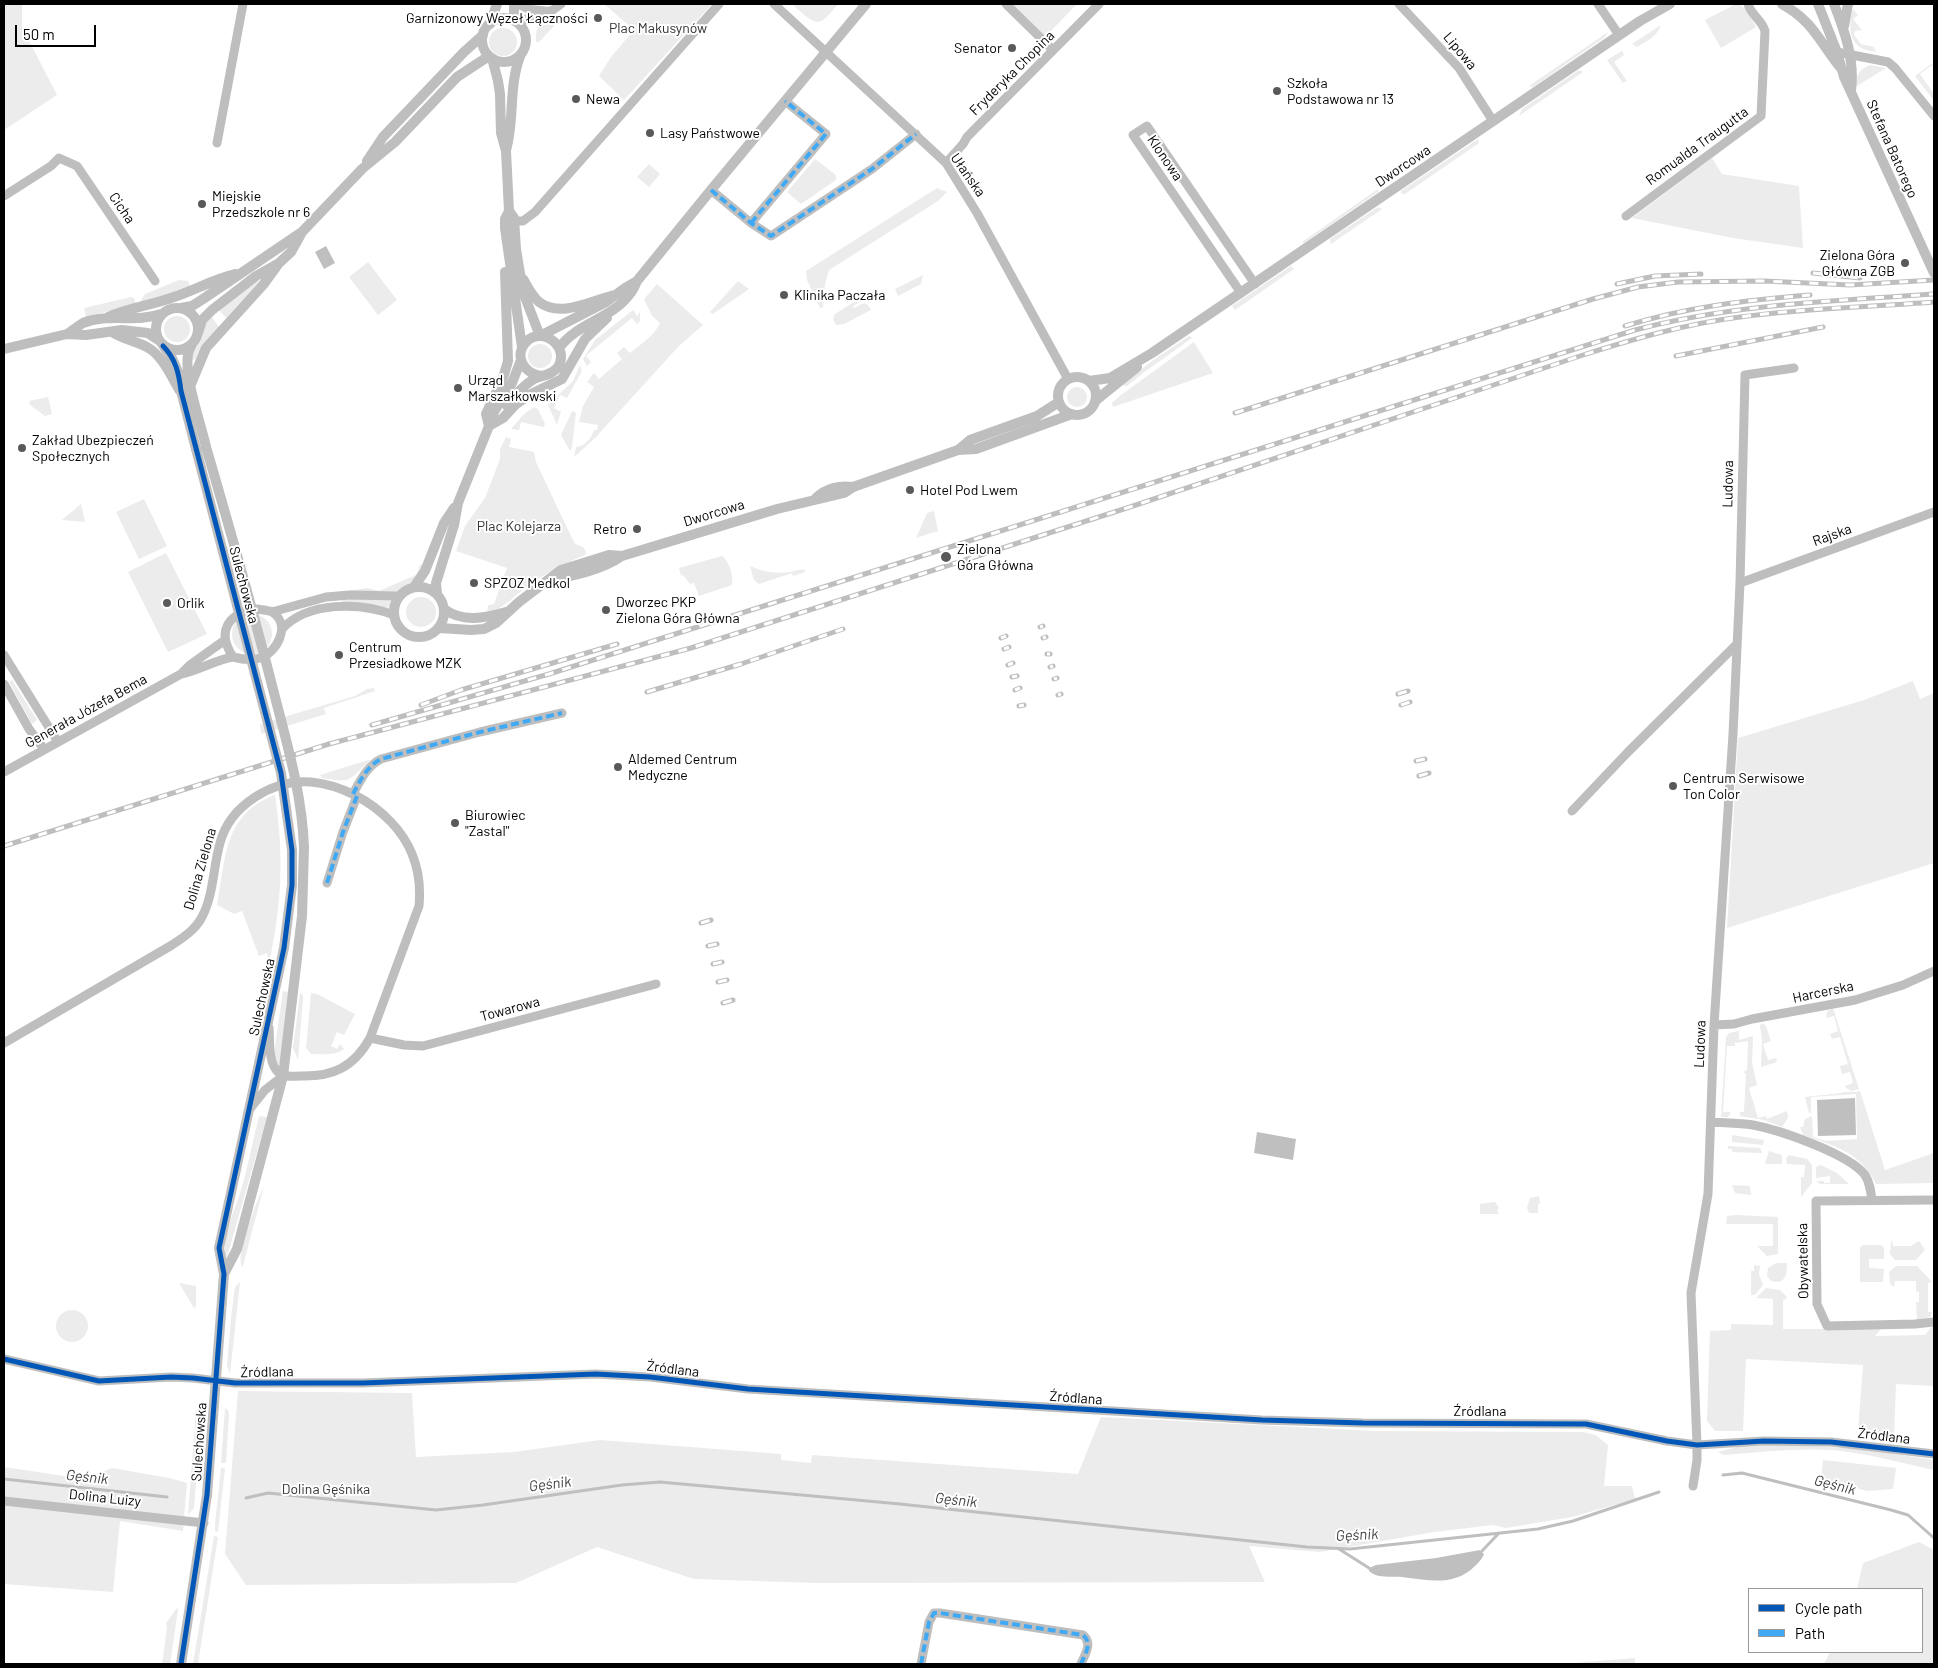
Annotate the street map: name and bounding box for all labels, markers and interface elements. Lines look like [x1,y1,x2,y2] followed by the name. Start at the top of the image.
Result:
[406,10,588,26] place label: Garnizonowy Węzeł Łączności
[592,12,604,24] marker: Garnizonowy Węzeł Łączności
[18,15,99,47] scale bar
[609,20,707,36] park label: Plac Makusynów
[23,25,55,43] text: 50 m
[966,27,1058,119] street label: Fryderyka Chopina
[1440,29,1480,73] street label: Lipowa
[954,40,1002,56] place label: Senator
[1006,42,1018,54] marker: Senator
[1287,75,1394,108] place label: Szkoła Podstawowa nr 13
[1271,85,1283,97] marker: Szkoła Podstawowa nr 13
[586,91,620,107] place label: Newa
[570,93,582,105] marker: Newa
[1863,97,1921,201] street label: Stefana Batorego
[1643,103,1751,189] street label: Romualda Traugutta
[660,125,760,141] place label: Lasy Państwowe
[644,127,656,139] marker: Lasy Państwowe
[1144,132,1186,184] street label: Klonowa
[1372,141,1434,191] street label: Dworcowa
[947,150,989,200] street label: Ułańska
[212,188,310,220] place label: Miejskie Przedszkole nr 6
[106,189,138,227] street label: Cicha
[196,198,208,210] marker: Miejskie Przedszkole nr 6
[1820,247,1895,280] place label: Zielona Góra Główna ZGB
[1899,257,1911,269] marker: Zielona Góra Główna ZGB
[794,287,885,303] place label: Klinika Paczała
[778,289,790,301] marker: Klinika Paczała
[468,372,556,404] place label: Urząd Marszałkowski
[452,382,464,394] marker: Urząd Marszałkowski
[32,432,154,464] place label: Zakład Ubezpieczeń Społecznych
[16,442,28,454] marker: Zakład Ubezpieczeń Społecznych
[1719,460,1737,508] street label: Ludowa
[920,482,1018,498] place label: Hotel Pod Lwem
[904,484,916,496] marker: Hotel Pod Lwem
[682,496,746,530] street label: Dworcowa
[477,518,561,534] park label: Plac Kolejarza
[1810,520,1854,550] street label: Rajska
[593,521,627,537] place label: Retro
[631,523,643,535] marker: Retro
[957,541,1033,574] place label: Zielona Góra Główna
[226,545,262,625] street label: Sulechowska
[939,550,953,564] marker: Zielona Góra Główna
[484,575,570,591] place label: SPZOZ Medkol
[468,577,480,589] marker: SPZOZ Medkol
[616,594,740,626] place label: Dworzec PKP Zielona Góra Główna
[177,595,205,611] place label: Orlik
[161,597,173,609] marker: Orlik
[600,604,612,616] marker: Dworzec PKP Zielona Góra Główna
[349,639,462,672] place label: Centrum Przesiadkowe MZK
[333,649,345,661] marker: Centrum Przesiadkowe MZK
[22,671,150,751] street label: Generała Józefa Bema
[628,751,737,784] place label: Aldemed Centrum Medyczne
[612,761,624,773] marker: Aldemed Centrum Medyczne
[1683,770,1805,802] place label: Centrum Serwisowe Ton Color
[1667,780,1679,792] marker: Centrum Serwisowe Ton Color
[465,807,526,840] place label: Biurowiec "Zastal"
[449,817,461,829] marker: Biurowiec "Zastal"
[180,826,220,912] street label: Dolina Zielona
[246,957,278,1037] street label: Sulechowska
[1791,977,1855,1007] street label: Harcerska
[478,993,542,1025] street label: Towarowa
[1691,1020,1709,1068] street label: Ludowa
[1794,1223,1812,1299] street label: Obywatelska
[646,1357,700,1381] street label: Źródlana
[240,1363,294,1381] street label: Źródlana
[1049,1388,1103,1408] street label: Źródlana
[188,1402,210,1482] street label: Sulechowska
[1454,1403,1506,1419] street label: Źródlana
[1857,1424,1911,1448] street label: Źródlana
[65,1466,109,1488] water label: Gęśnik
[1812,1471,1858,1499] water label: Gęśnik
[528,1472,572,1496] water label: Gęśnik
[282,1481,370,1497] park label: Dolina Gęśnika
[68,1486,142,1510] street label: Dolina Luizy
[934,1489,978,1511] water label: Gęśnik
[1335,1525,1379,1545] water label: Gęśnik
[1748,1588,1923,1653] legend
[1795,1599,1862,1617] text: Cycle path
[1795,1624,1825,1642] text: Path

